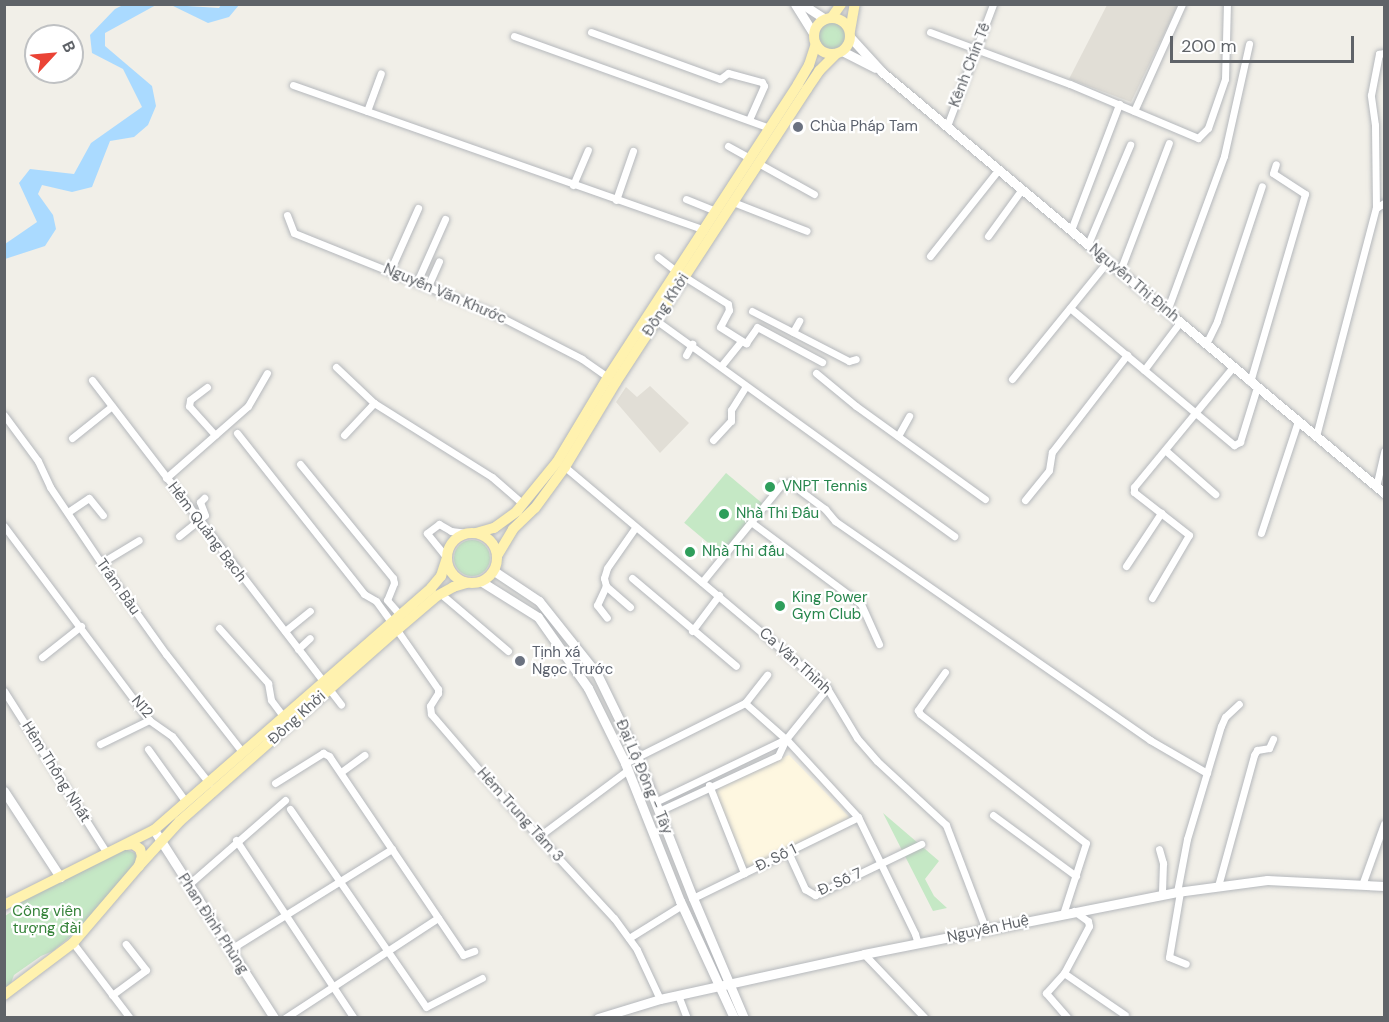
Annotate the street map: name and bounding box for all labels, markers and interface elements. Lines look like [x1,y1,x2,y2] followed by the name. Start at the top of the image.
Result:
[946,20,994,110] street label: Kênh Chín Tế
[24,24,84,84] north arrow
[1173,24,1358,62] scale bar
[1181,34,1237,58] text: 200 m
[57,38,81,56] text: B
[810,118,918,136] place label: Chùa Pháp Tam
[791,120,805,134] marker: Chùa Pháp Tam
[1085,240,1183,326] street label: Nguyễn Thị Định
[381,260,509,328] street label: Nguyễn Văn Khước
[639,270,693,340] street label: Đồng Khởi
[782,478,867,496] place label: VNPT Tennis
[164,479,250,585] street label: Hẻm Quảng Bạch
[763,480,777,494] marker: VNPT Tennis
[736,505,819,523] place label: Nhà Thi Đấu
[717,507,731,521] marker: Nhà Thi Đấu
[702,543,785,561] place label: Nhà Thi đấu
[683,545,697,559] marker: Nhà Thi đấu
[92,555,144,619] street label: Trâm Bầu
[792,588,867,623] place label: King Power Gym Club
[773,599,787,613] marker: King Power Gym Club
[755,624,835,698] street label: Ca Văn Thỉnh
[532,643,613,678] place label: Tịnh xá Ngọc Trước
[513,654,527,668] marker: Tịnh xá Ngọc Trước
[264,687,330,749] street label: Đồng Khởi
[127,692,157,722] street label: N12
[612,717,676,837] street label: Đại Lộ Đông - Tây
[18,718,94,826] street label: Hẻm Thống Nhất
[473,764,567,866] street label: Hẻm Trung Tâm 3
[753,840,799,876] street label: Đ. Số 1
[815,864,865,900] street label: Đ. Số 7
[174,870,252,978] street label: Phan Đình Phùng
[12,902,82,937] park label: Công viên tượng đài
[945,912,1031,946] street label: Nguyễn Huệ

